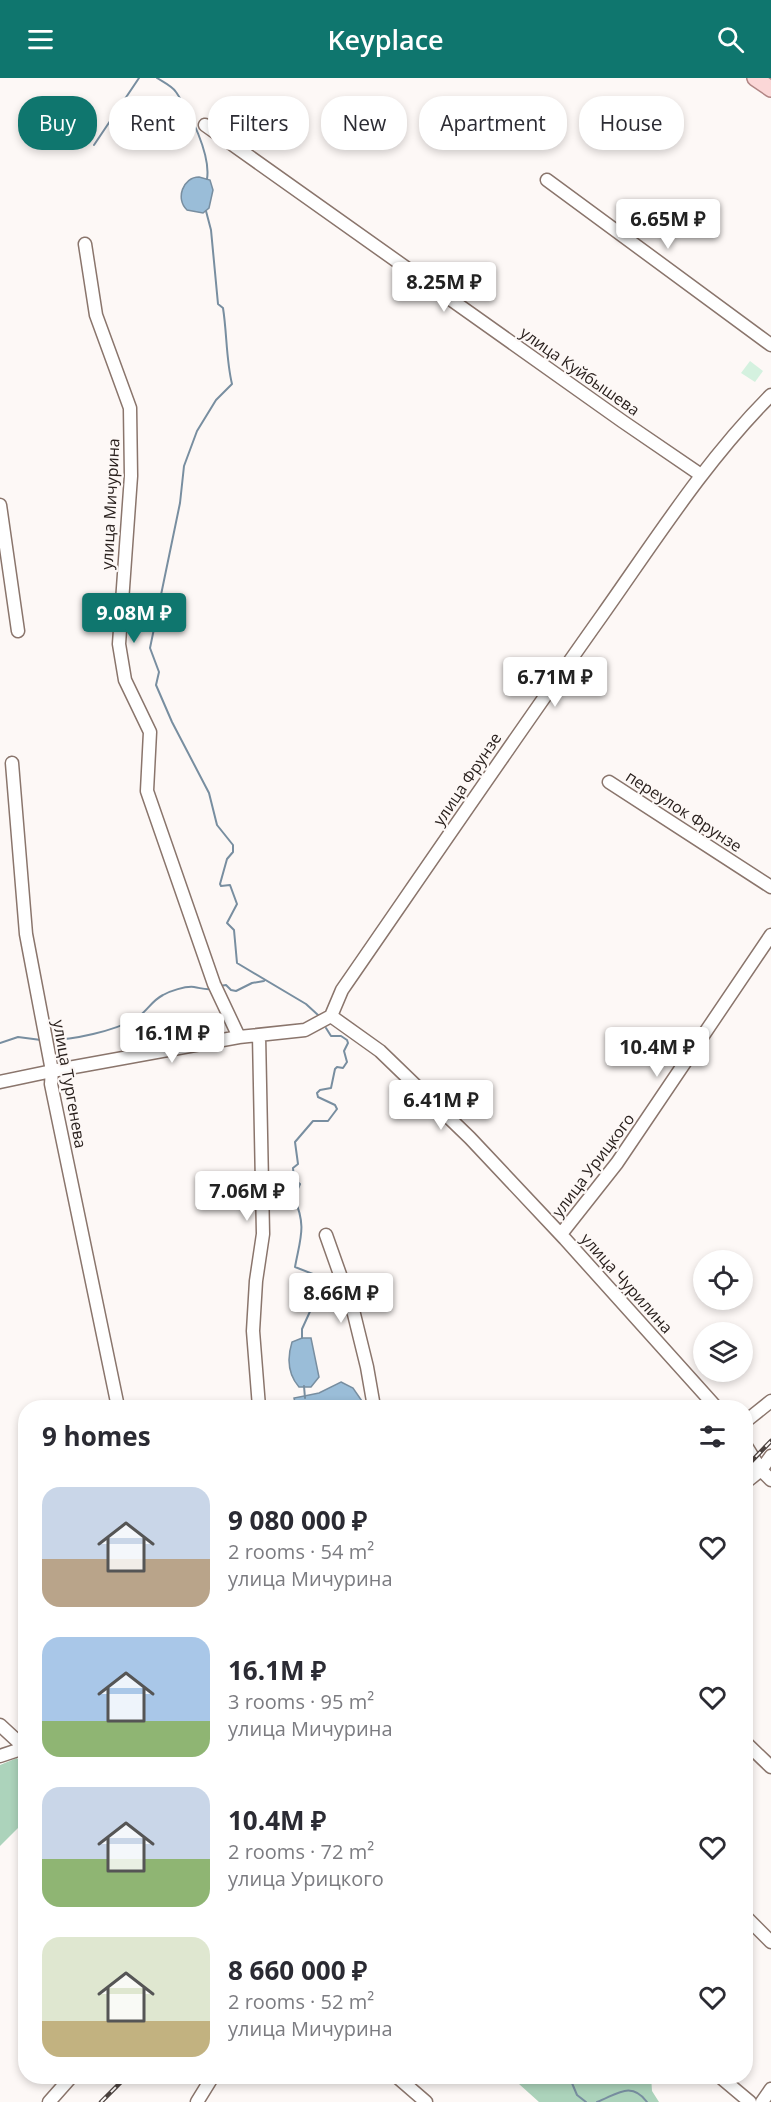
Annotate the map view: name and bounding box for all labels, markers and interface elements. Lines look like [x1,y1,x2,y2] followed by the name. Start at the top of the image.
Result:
[327,21,444,58] text: Keyplace
[24,23,57,56] icon: menu
[714,23,747,56] icon: search
[18,96,97,150] chip: Buy
[109,96,196,150] chip: Rent
[208,96,309,150] chip: Filters
[321,96,407,150] chip: New
[419,96,567,150] chip: Apartment
[579,96,684,150] chip: House
[613,199,723,250] pin: 6.65M ₽
[630,205,706,232] text: 6.65M ₽
[389,262,499,313] pin: 8.25M ₽
[406,268,482,295] text: 8.25M ₽
[516,321,644,421] street label: улица Куйбышева
[96,438,124,570] street label: улица Мичурина
[79,593,189,644] pin: 9.08M ₽
[96,599,172,626] text: 9.08M ₽
[500,657,610,708] pin: 6.71M ₽
[517,663,593,690] text: 6.71M ₽
[428,728,506,830] street label: улица Фрунзе
[622,765,746,857] street label: переулок Фрунзе
[117,1013,227,1064] pin: 16.1M ₽
[48,1018,92,1150] street label: улица Тургенева
[134,1019,210,1046] text: 16.1M ₽
[602,1027,712,1078] pin: 10.4M ₽
[619,1033,695,1060] text: 10.4M ₽
[386,1080,496,1131] pin: 6.41M ₽
[403,1086,479,1113] text: 6.41M ₽
[547,1109,639,1221] street label: улица Урицкого
[192,1171,302,1222] pin: 7.06M ₽
[209,1177,285,1204] text: 7.06M ₽
[576,1228,678,1338] street label: улица Чурилина
[693,1250,753,1382] map controls
[693,1250,753,1310] button: locate
[286,1273,396,1324] pin: 8.66M ₽
[303,1279,379,1306] text: 8.66M ₽
[693,1322,753,1382] button: layers
[42,1418,151,1454] text: 9 homes
[696,1420,729,1453] icon: filters
[228,1502,367,1538] text: 9 080 000 ₽
[90,1511,162,1583] icon: home
[696,1531,729,1564] icon: heart
[228,1538,374,1565] text: 2 rooms · 54 m²
[228,1565,393,1592] text: улица Мичурина
[228,1652,326,1688] text: 16.1M ₽
[90,1661,162,1733] icon: home
[696,1681,729,1714] icon: heart
[228,1688,374,1715] text: 3 rooms · 95 m²
[228,1715,393,1742] text: улица Мичурина
[228,1802,326,1838] text: 10.4M ₽
[90,1811,162,1883] icon: home
[696,1831,729,1864] icon: heart
[228,1838,374,1865] text: 2 rooms · 72 m²
[228,1865,384,1892] text: улица Урицкого
[228,1952,367,1988] text: 8 660 000 ₽
[90,1961,162,2033] icon: home
[696,1981,729,2014] icon: heart
[228,1988,374,2015] text: 2 rooms · 52 m²
[228,2015,393,2042] text: улица Мичурина

